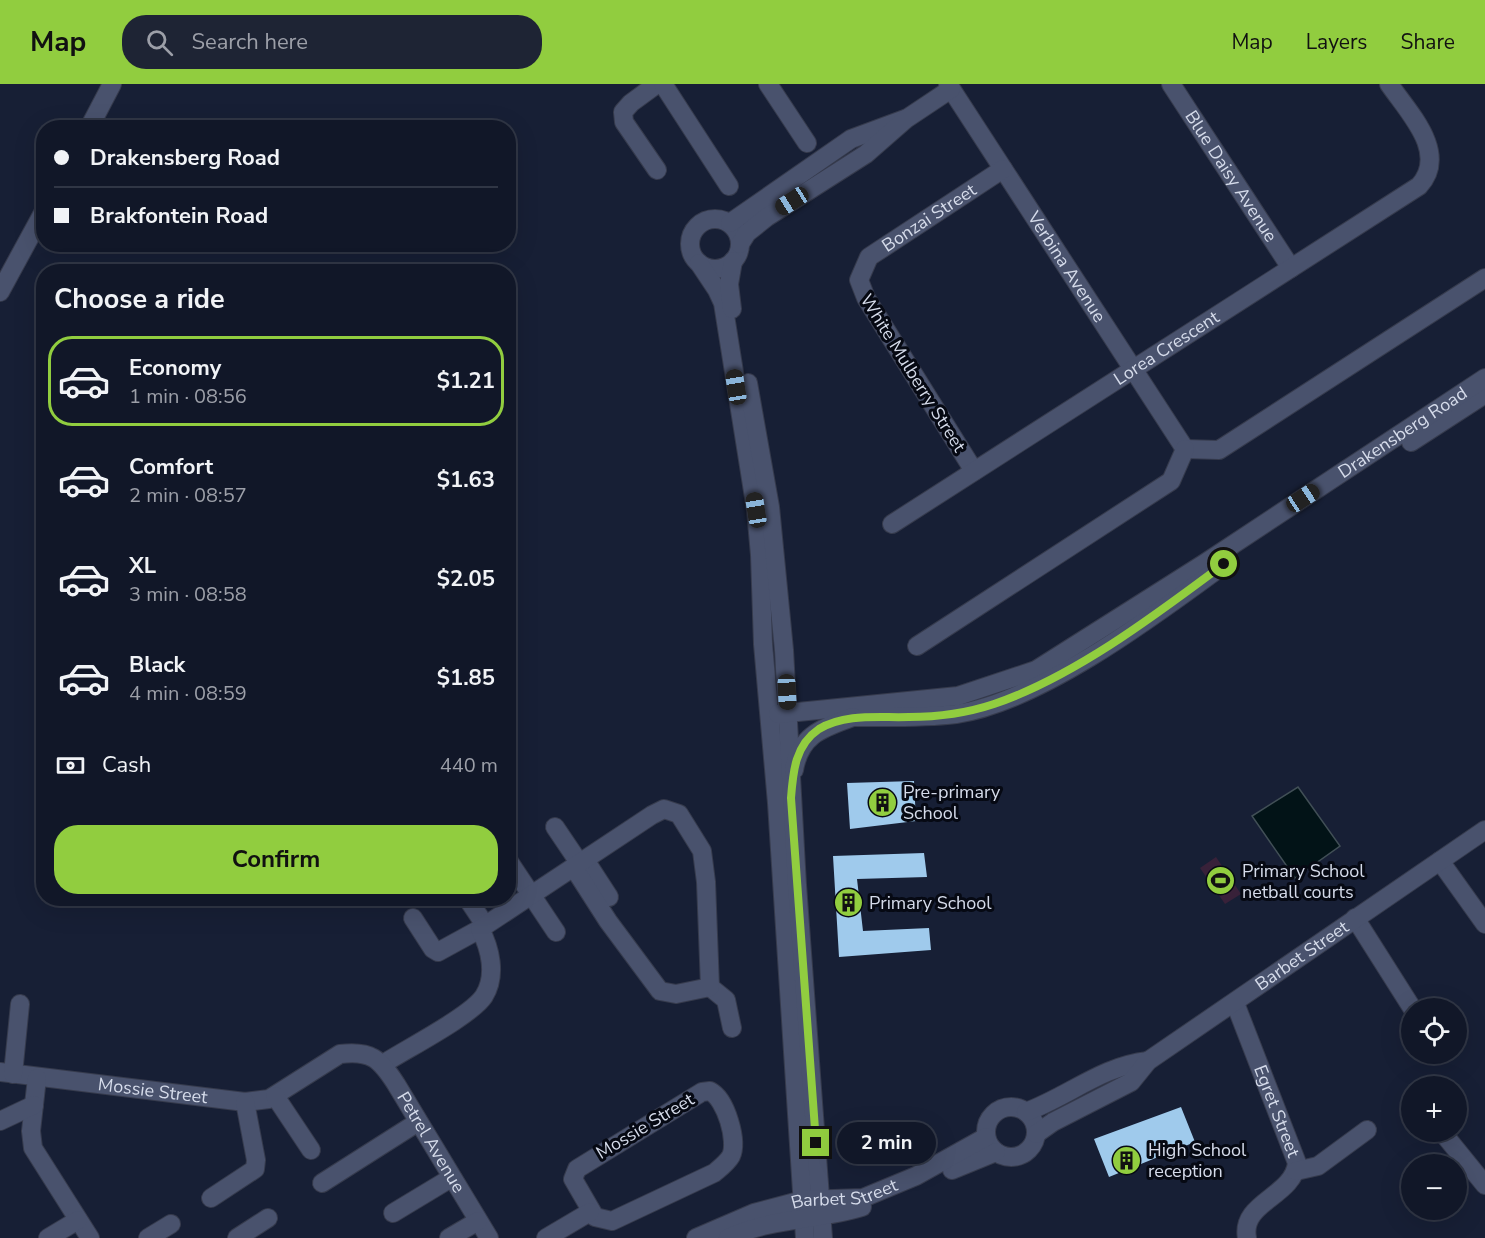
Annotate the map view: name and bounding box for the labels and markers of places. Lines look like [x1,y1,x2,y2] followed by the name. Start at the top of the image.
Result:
[903,780,1001,825] place label: Pre-primary School
[866,786,898,818] building icon: Pre-primary School
[1242,859,1365,904] place label: Primary School netball courts
[1205,865,1237,897] sports icon: Primary School netball courts
[832,887,864,919] building icon: Primary School
[869,891,992,915] place label: Primary School
[1148,1138,1247,1183] place label: High School reception
[1111,1144,1143,1176] building icon: High School reception

